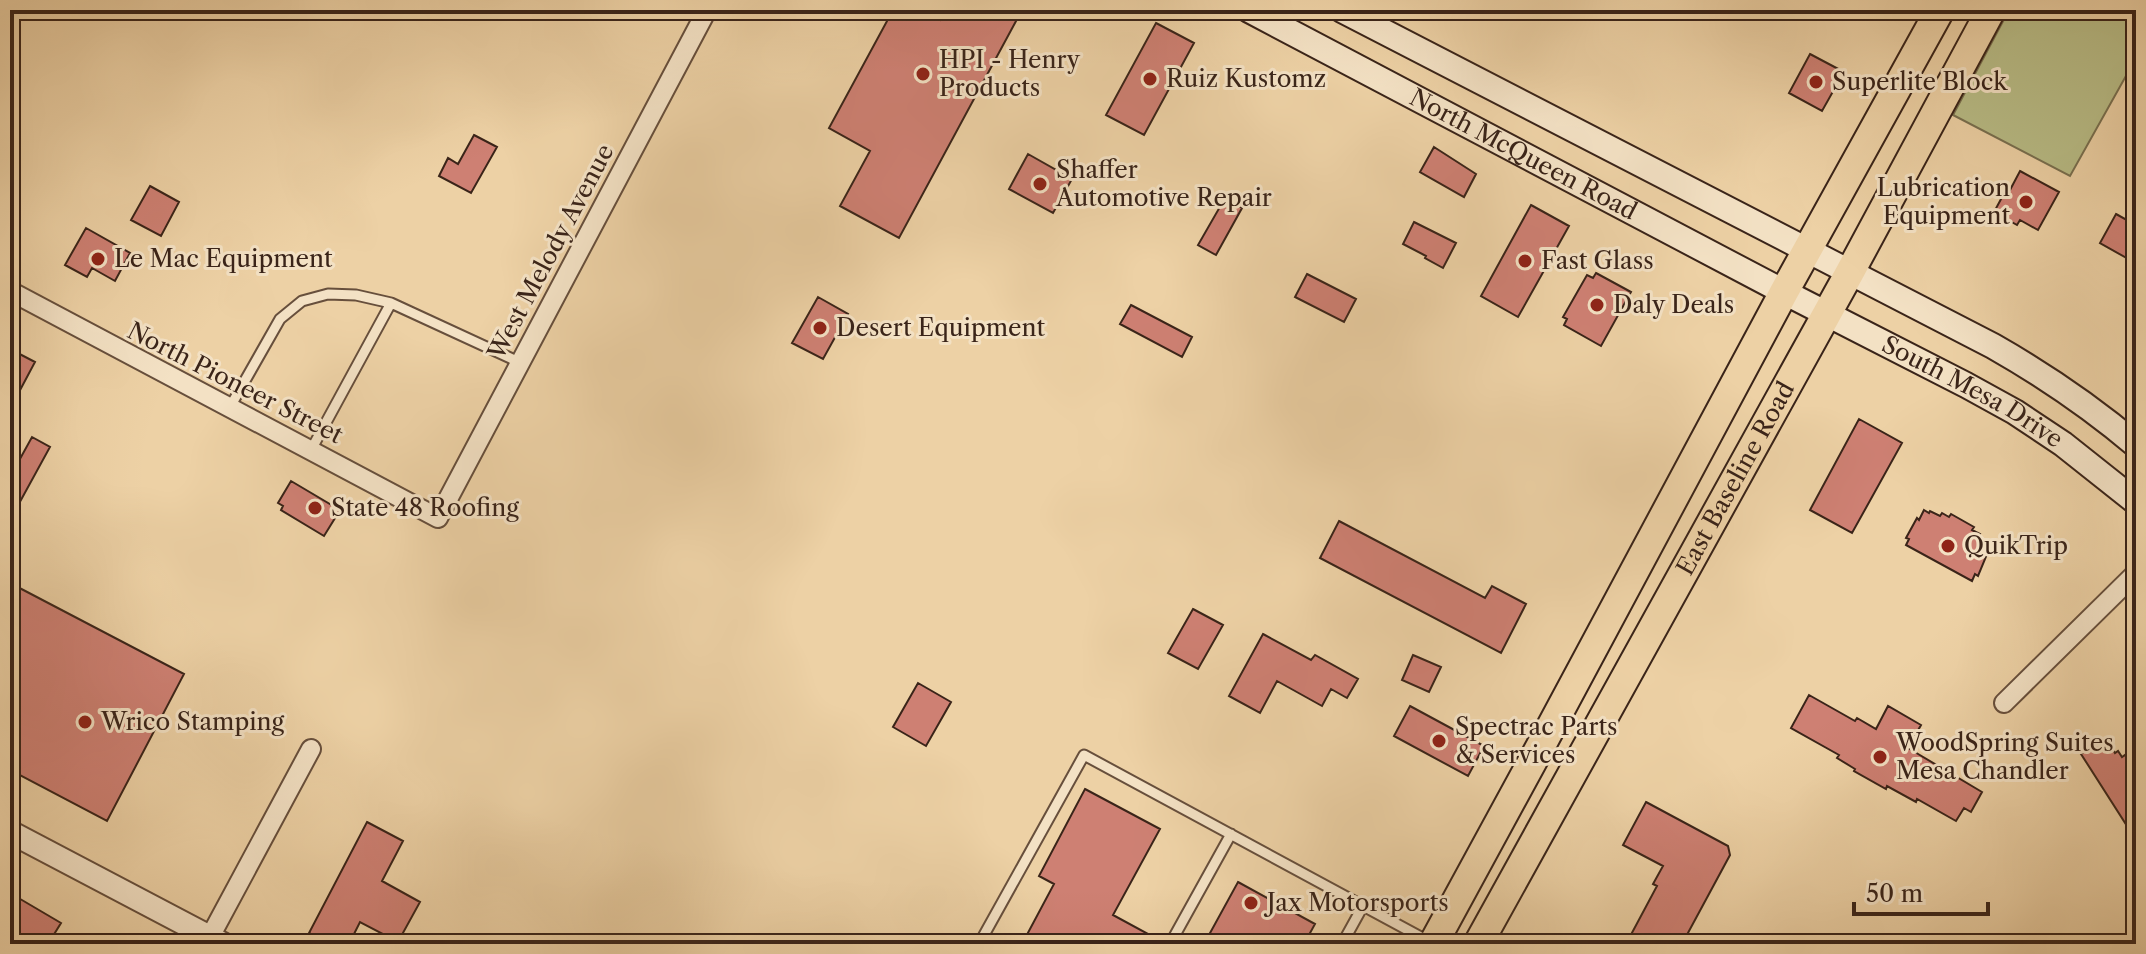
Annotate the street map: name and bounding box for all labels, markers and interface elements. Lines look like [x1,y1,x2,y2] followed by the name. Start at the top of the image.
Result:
[939,45,1081,102] place label: HPI - Henry Products
[1166,64,1326,93] place label: Ruiz Kustomz
[914,65,932,83] marker: HPI - Henry Products
[1832,67,2008,96] place label: Superlite Block
[1141,70,1159,88] marker: Ruiz Kustomz
[1807,73,1825,91] marker: Superlite Block
[1405,82,1642,226] street label: North McQueen Road
[481,139,620,365] street label: West Melody Avenue
[1055,155,1272,212] place label: Shaffer Automotive Repair
[1877,173,2011,230] place label: Lubrication Equipment
[1031,175,1049,193] marker: Shaffer Automotive Repair
[2017,193,2035,211] marker: Lubrication Equipment
[114,244,333,273] place label: Le Mac Equipment
[1541,246,1654,275] place label: Fast Glass
[89,250,107,268] marker: Le Mac Equipment
[1516,252,1534,270] marker: Fast Glass
[1613,290,1734,319] place label: Daly Deals
[1588,296,1606,314] marker: Daly Deals
[836,313,1046,342] place label: Desert Equipment
[123,316,348,450] street label: North Pioneer Street
[811,319,829,337] marker: Desert Equipment
[1877,330,2068,454] street label: South Mesa Drive
[1670,376,1801,580] street label: East Baseline Road
[331,493,519,522] place label: State 48 Roofing
[306,499,324,517] marker: State 48 Roofing
[1964,531,2068,560] place label: QuikTrip
[1939,537,1957,555] marker: QuikTrip
[100,707,285,736] place label: Wrico Stamping
[1455,712,1617,769] place label: Spectrac Parts & Services
[76,713,94,731] marker: Wrico Stamping
[1895,728,2114,785] place label: WoodSpring Suites Mesa Chandler
[1430,732,1448,750] marker: Spectrac Parts & Services
[1871,748,1889,766] marker: WoodSpring Suites Mesa Chandler
[1854,866,1988,916] scale bar
[1866,879,1923,908] text: 50 m
[1263,888,1449,917] place label: Jax Motorsports
[1242,894,1260,912] marker: Jax Motorsports

